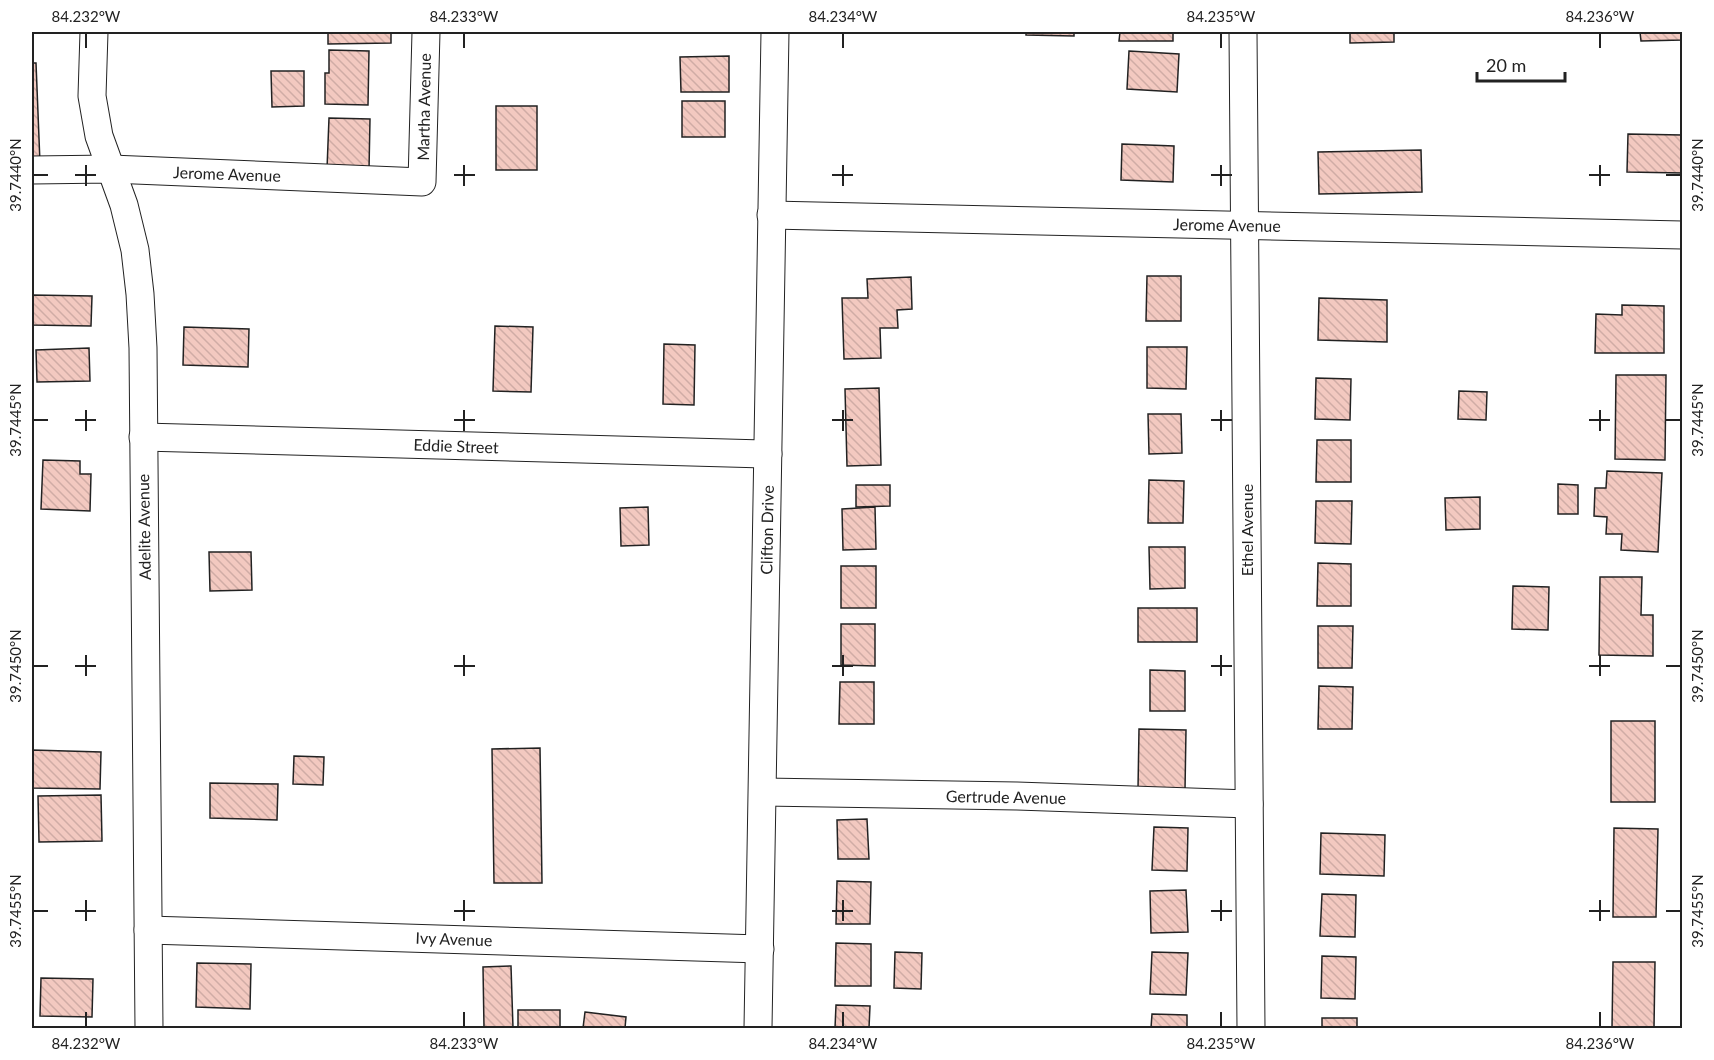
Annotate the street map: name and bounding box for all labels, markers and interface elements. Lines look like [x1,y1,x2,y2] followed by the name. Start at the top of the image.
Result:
[52,7,121,25] text: 84.232°W
[430,7,499,25] text: 84.233°W
[809,7,878,25] text: 84.234°W
[1187,7,1256,25] text: 84.235°W
[1566,7,1635,25] text: 84.236°W
[1477,45,1566,83] scale bar
[413,53,434,161] street label: Martha Avenue
[1486,54,1526,76] text: 20 m
[6,138,24,212] text: 39.7440°N
[1688,138,1706,212] text: 39.7440°N
[173,162,281,185] street label: Jerome Avenue
[1173,214,1281,235] street label: Jerome Avenue
[6,383,24,457] text: 39.7445°N
[1688,383,1706,457] text: 39.7445°N
[413,435,499,456] street label: Eddie Street
[133,474,154,580] street label: Adelite Avenue
[1237,484,1256,576] street label: Ethel Avenue
[756,485,777,575] street label: Clifton Drive
[6,629,24,703] text: 39.7450°N
[1688,629,1706,703] text: 39.7450°N
[946,786,1066,807] street label: Gertrude Avenue
[6,874,24,948] text: 39.7455°N
[1688,874,1706,948] text: 39.7455°N
[415,928,493,949] street label: Ivy Avenue
[52,1034,121,1052] text: 84.232°W
[430,1034,499,1052] text: 84.233°W
[809,1034,878,1052] text: 84.234°W
[1187,1034,1256,1052] text: 84.235°W
[1566,1034,1635,1052] text: 84.236°W

